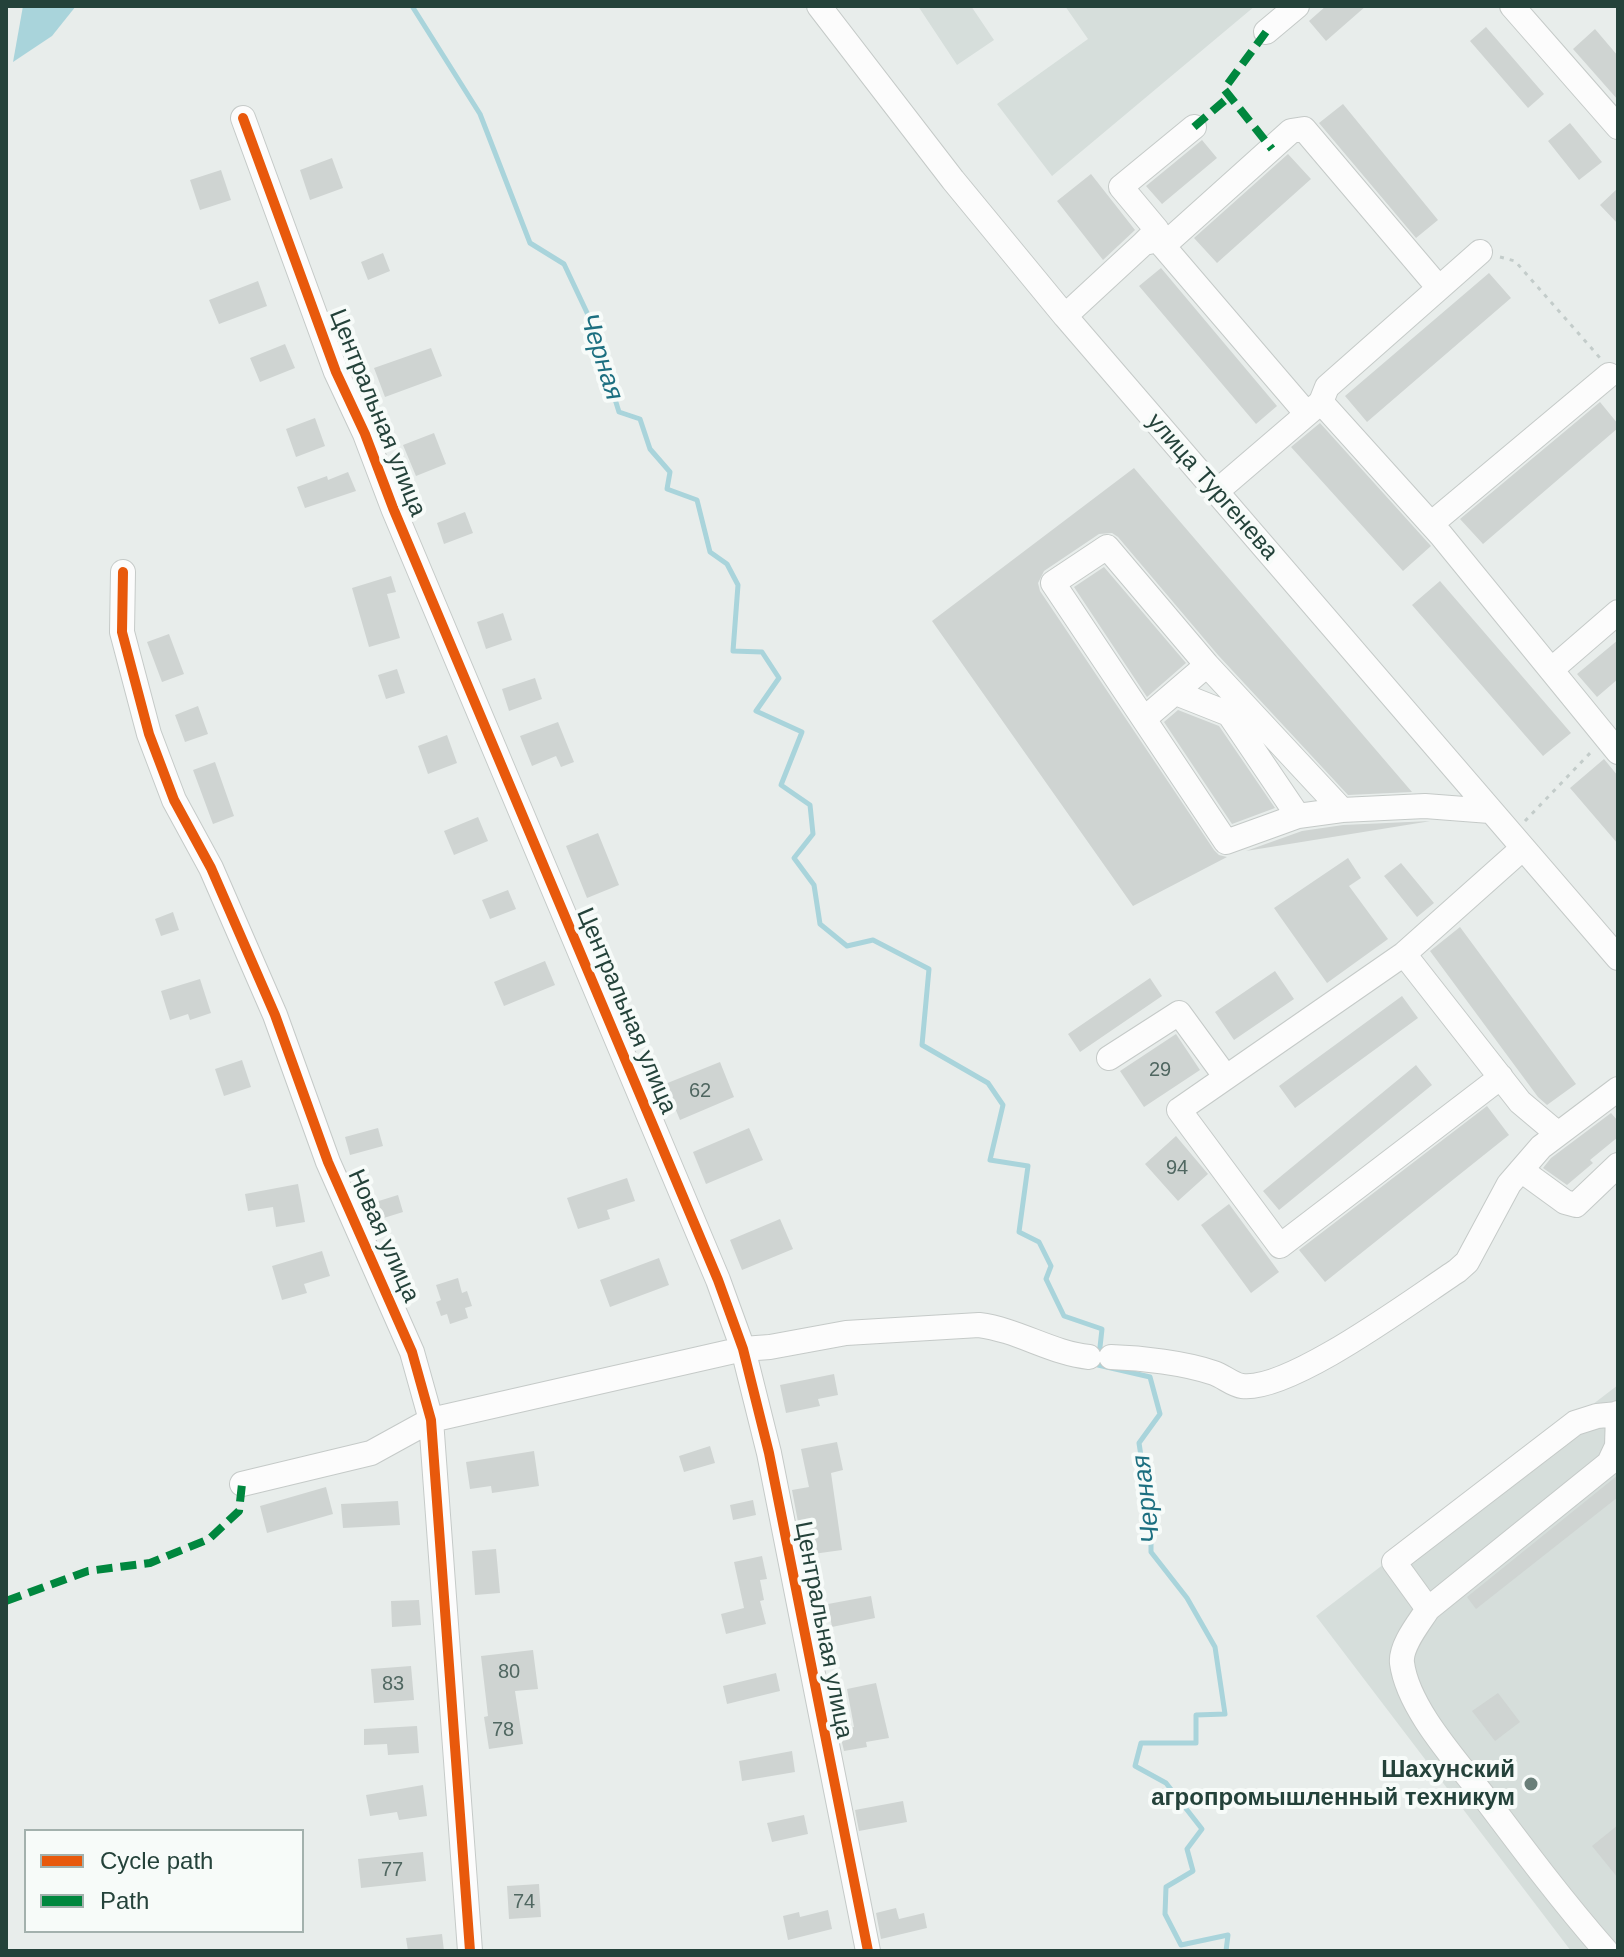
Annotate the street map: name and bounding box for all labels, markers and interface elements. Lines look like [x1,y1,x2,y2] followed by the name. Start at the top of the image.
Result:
[322,305,432,521] street label: Центральная улица
[572,310,630,404] water label: Черная
[1140,408,1284,566] street label: улица Тургенева
[570,904,682,1118] street label: Центральная улица
[1149,1058,1171,1082] house number: 29
[689,1079,711,1103] house number: 62
[1166,1156,1188,1180] house number: 94
[341,1165,425,1307] street label: Новая улица
[1126,1453,1168,1545] water label: Черная
[788,1519,858,1741] street label: Центральная улица
[498,1660,520,1684] house number: 80
[382,1672,404,1696] house number: 83
[492,1718,514,1742] house number: 78
[1151,1756,1515,1812] place label: Шахунский агропромышленный техникум
[1522,1775,1540,1793] marker: Шахунский агропромышленный техникум
[24,1829,304,1933] legend
[100,1847,213,1874] text: Cycle path
[381,1858,403,1882] house number: 77
[100,1887,149,1914] text: Path
[513,1890,535,1914] house number: 74

